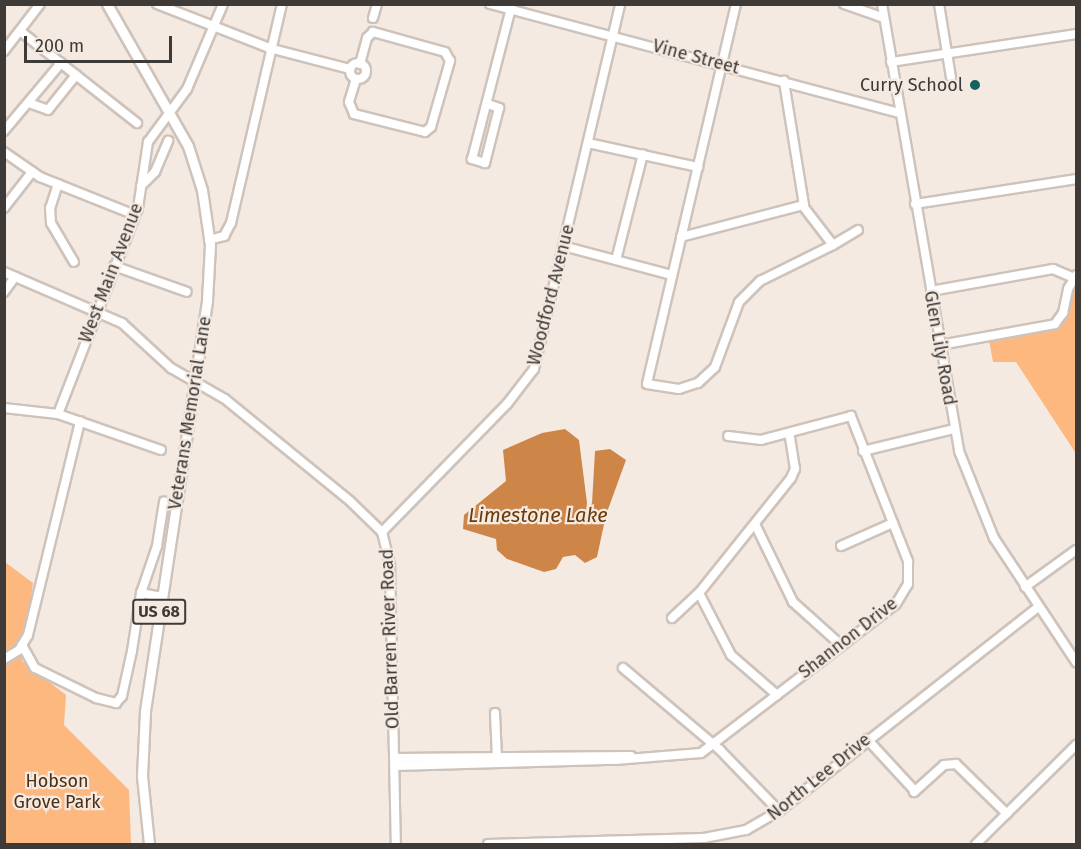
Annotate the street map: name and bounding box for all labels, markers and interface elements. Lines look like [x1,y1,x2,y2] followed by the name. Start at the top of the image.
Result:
[27,24,176,62] scale bar
[35,35,84,57] text: 200 m
[650,35,742,79] street label: Vine Street
[860,74,963,96] place label: Curry School
[968,78,982,92] marker: Curry School
[74,200,148,346] street label: West Main Avenue
[523,222,579,368] street label: Woodford Avenue
[919,289,961,407] street label: Glen Lily Road
[164,315,216,511] street label: Veterans Memorial Lane
[468,503,608,527] water label: Limestone Lake
[376,549,404,729] street label: Old Barren River Road
[794,593,902,683] street label: Shannon Drive
[132,599,186,625] road number: US 68
[763,729,875,825] street label: North Lee Drive
[14,771,100,814] park label: Hobson Grove Park

